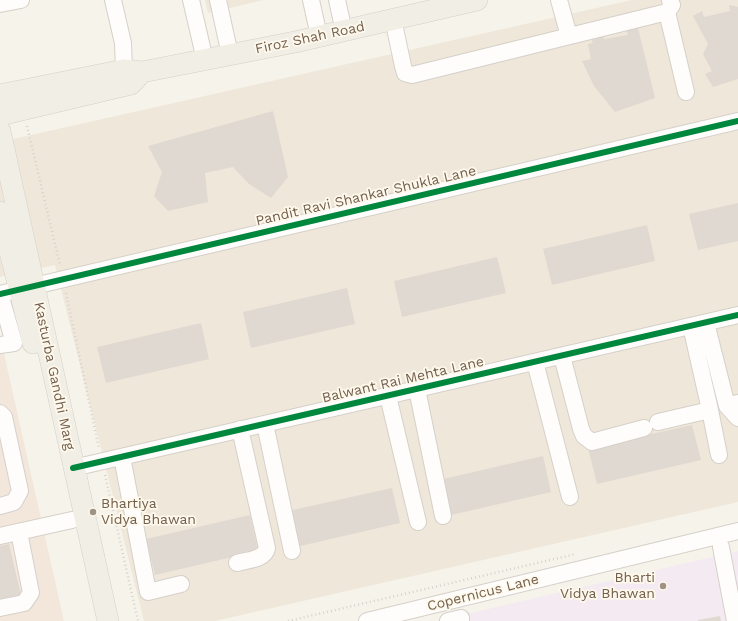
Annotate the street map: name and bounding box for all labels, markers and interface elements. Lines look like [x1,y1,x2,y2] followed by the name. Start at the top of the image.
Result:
[254,18,366,58] street label: Firoz Shah Road
[254,162,478,230] street label: Pandit Ravi Shankar Shukla Lane
[30,300,78,452] street label: Kasturba Gandhi Marg
[320,353,486,407] street label: Balwant Rai Mehta Lane
[101,496,196,528] place label: Bhartiya Vidya Bhawan
[88,507,98,517] marker: Bhartiya Vidya Bhawan
[560,570,655,602] place label: Bharti Vidya Bhawan
[425,571,541,615] street label: Copernicus Lane
[658,581,668,591] marker: Bharti Vidya Bhawan

